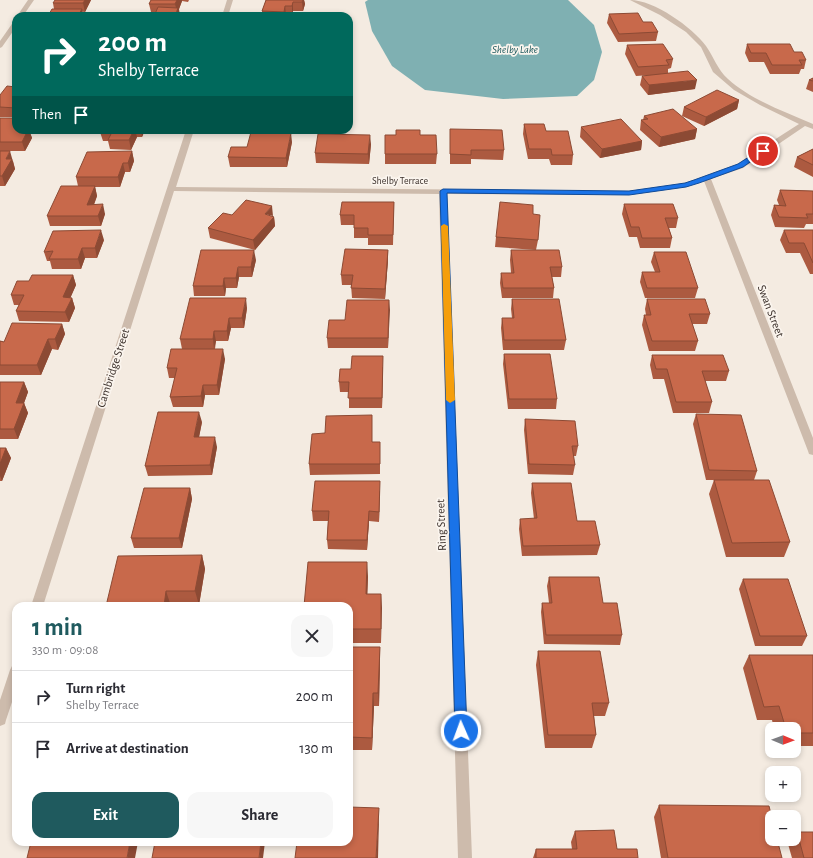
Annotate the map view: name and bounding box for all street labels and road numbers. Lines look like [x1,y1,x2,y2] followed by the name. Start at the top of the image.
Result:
[372,176,428,186] street label: Shelby Terrace
[756,283,787,339] street label: Swan Street
[95,327,131,409] street label: Cambridge Street
[434,499,448,551] street label: Ring Street

